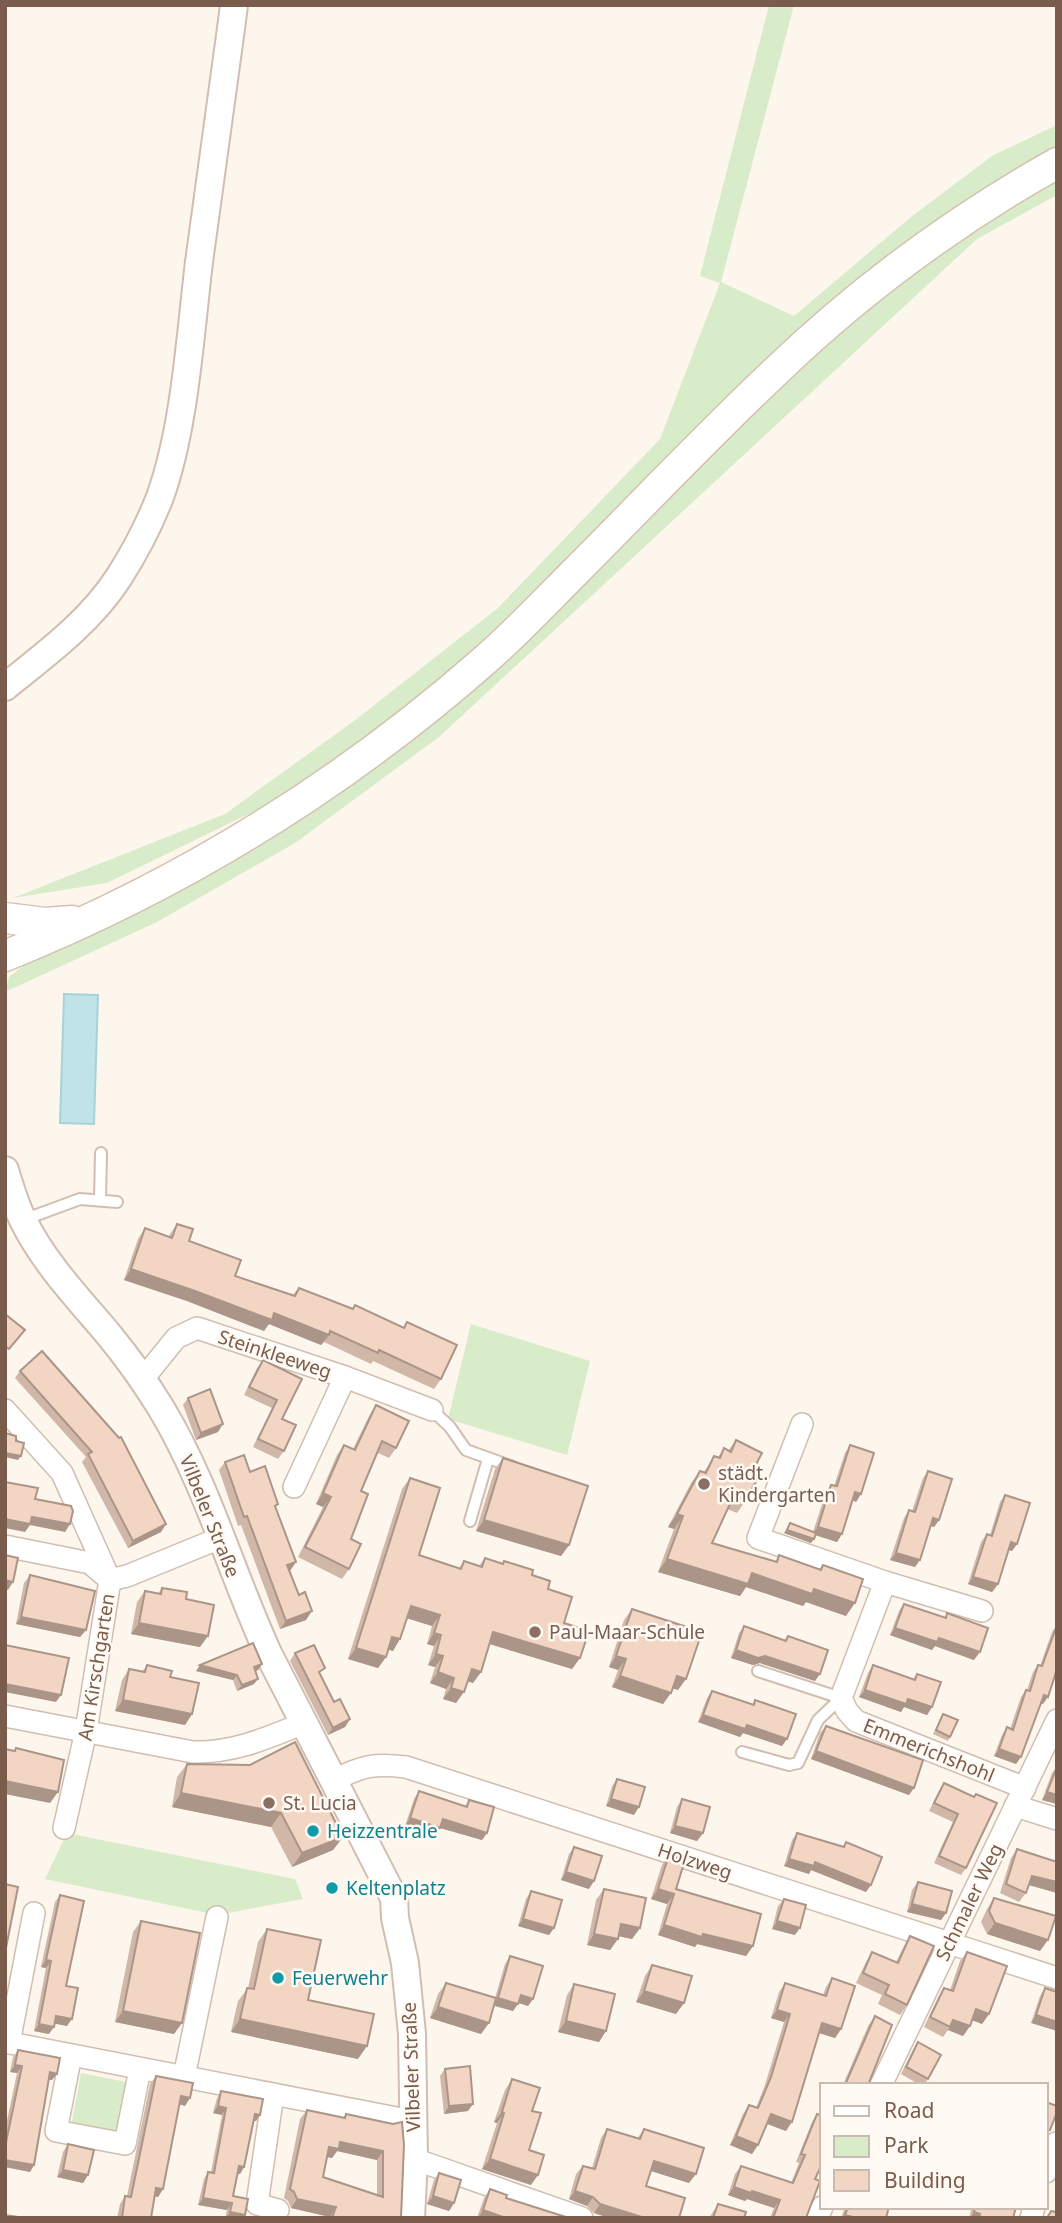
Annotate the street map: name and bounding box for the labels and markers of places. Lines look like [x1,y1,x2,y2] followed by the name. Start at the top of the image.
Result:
[718,1460,836,1508] place label: städt. Kindergarten
[696,1476,712,1492] marker: städt. Kindergarten
[549,1619,705,1645] place label: Paul-Maar-Schule
[527,1624,543,1640] marker: Paul-Maar-Schule
[283,1790,357,1816] place label: St. Lucia
[261,1795,277,1811] marker: St. Lucia
[327,1818,438,1844] place label: Heizzentrale
[305,1823,321,1839] marker: Heizzentrale
[346,1875,446,1901] place label: Keltenplatz
[324,1880,340,1896] marker: Keltenplatz
[292,1965,388,1991] place label: Feuerwehr
[270,1970,286,1986] marker: Feuerwehr

